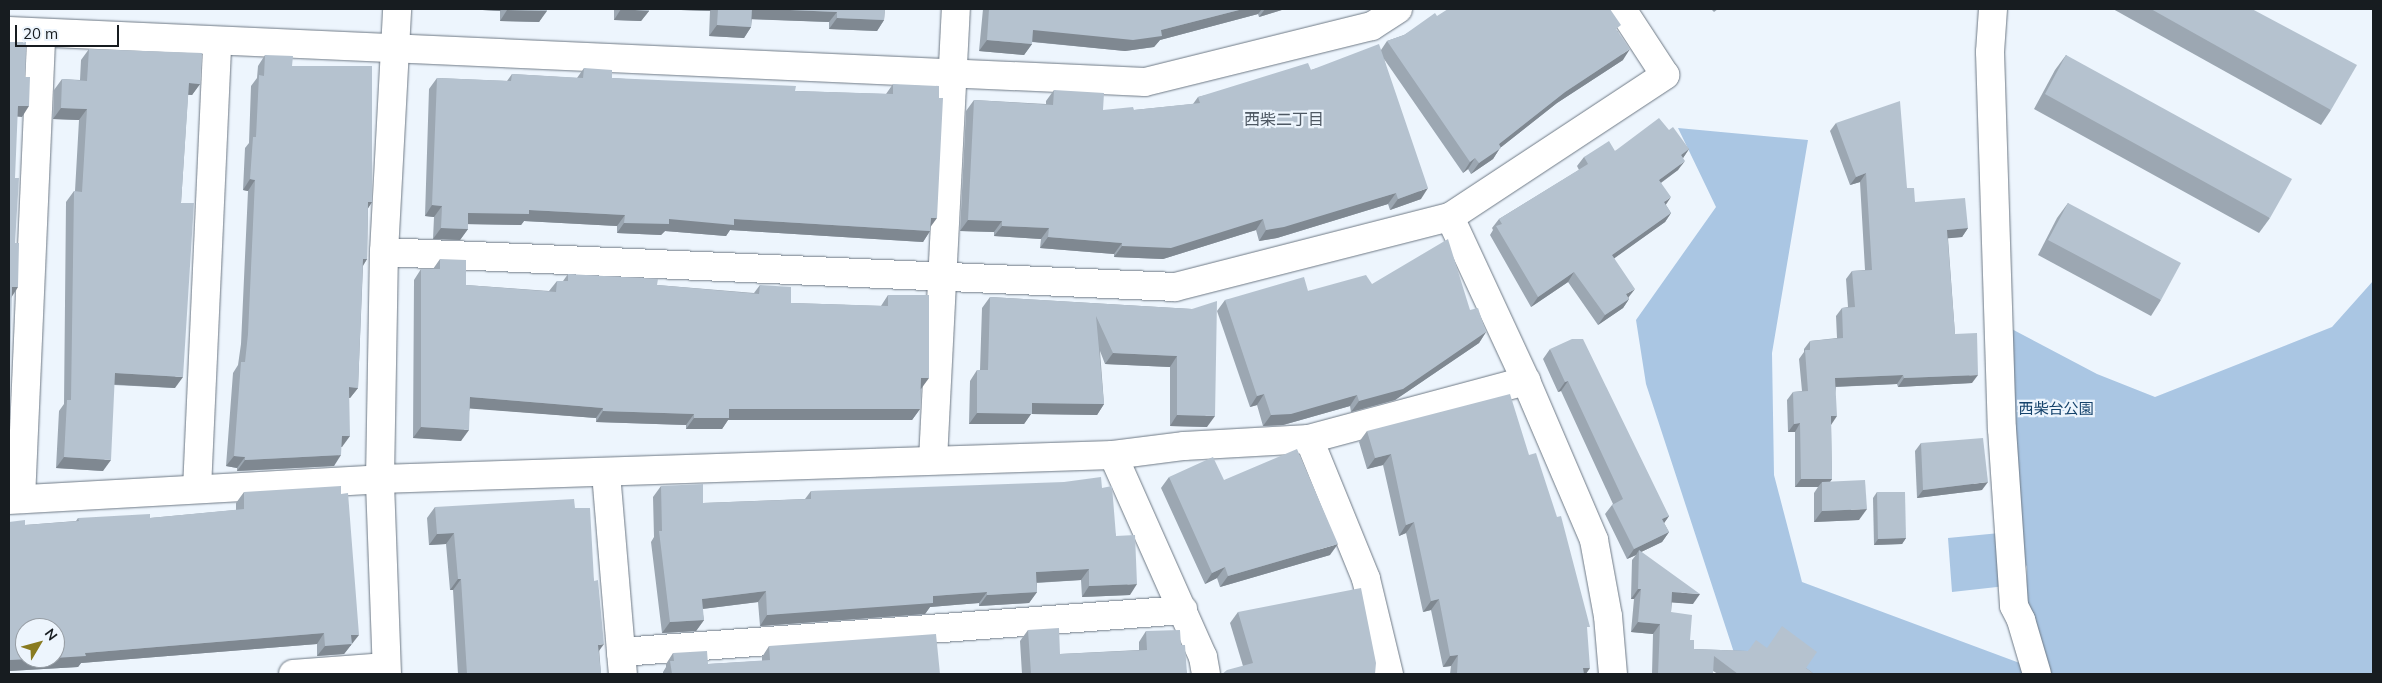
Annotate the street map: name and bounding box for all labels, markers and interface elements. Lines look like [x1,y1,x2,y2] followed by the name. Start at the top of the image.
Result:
[18,15,121,47] scale bar
[23,24,58,43] text: 20 m
[1244,109,1324,129] district label: 西柴二丁目
[2019,400,2093,418] park label: 西柴台公園
[15,618,65,668] north arrow
[41,625,62,644] text: N

